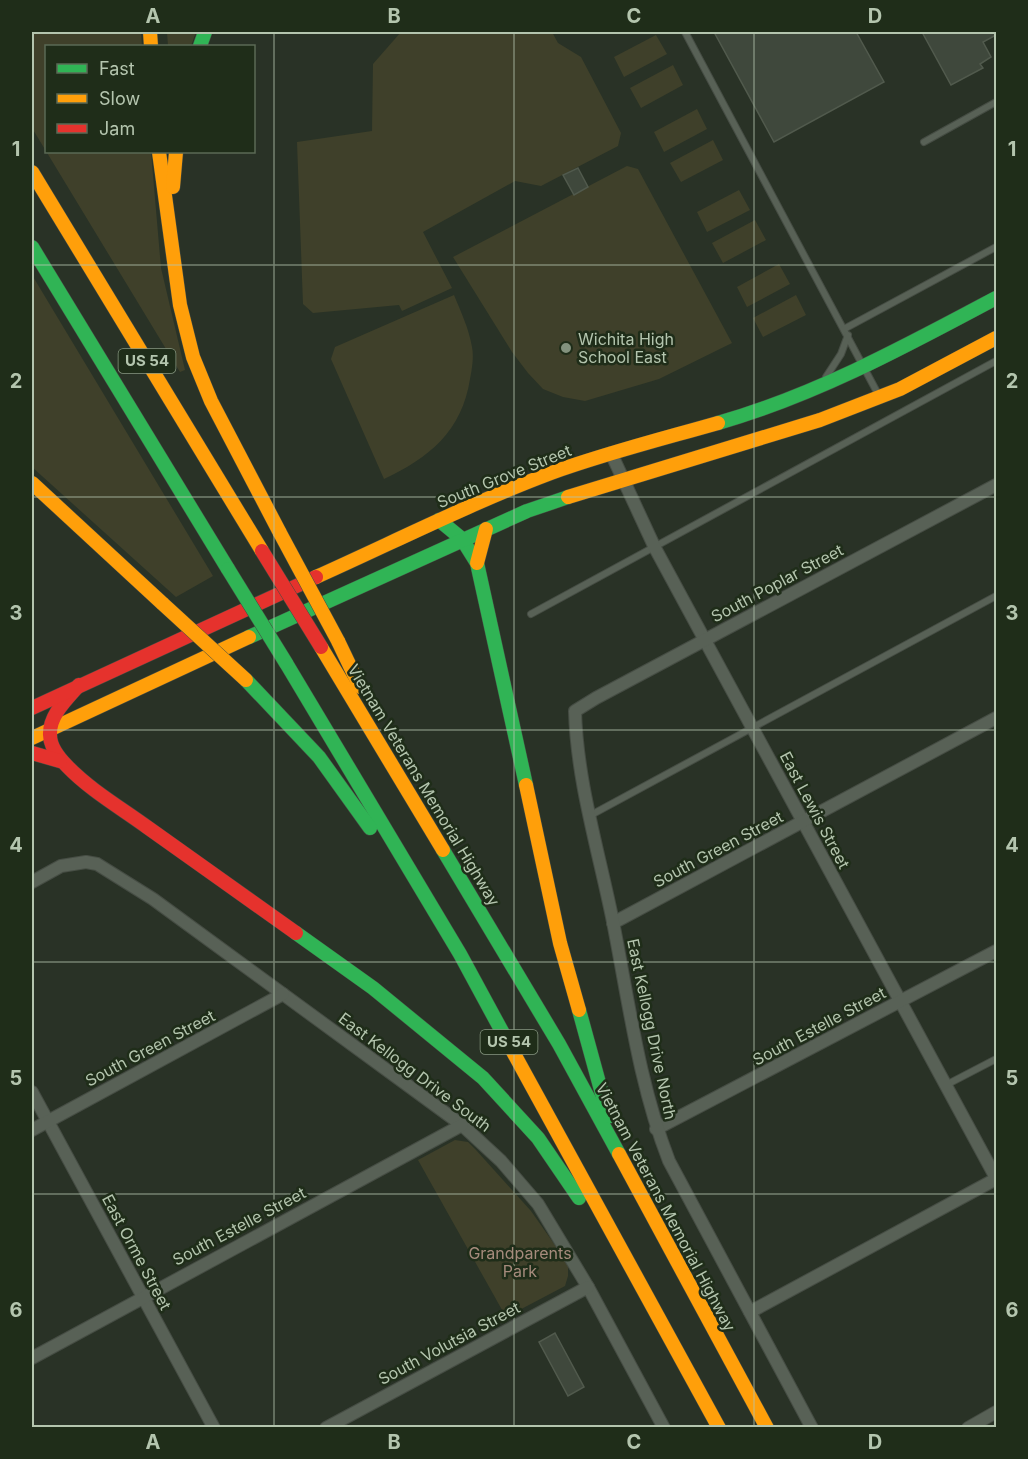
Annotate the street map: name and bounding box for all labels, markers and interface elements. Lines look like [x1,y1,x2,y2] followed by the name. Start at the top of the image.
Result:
[146,4,161,28] text: A
[387,4,401,28] text: B
[627,4,641,28] text: C
[868,4,882,28] text: D
[45,45,255,153] legend
[99,58,135,79] text: Fast
[99,88,140,109] text: Slow
[99,118,135,139] text: Jam
[12,137,20,161] text: 1
[1008,137,1016,161] text: 1
[578,329,674,367] place label: Wichita High School East
[559,341,573,355] marker: Wichita High School East
[118,349,176,373] road number: US 54
[10,369,22,393] text: 2
[1006,369,1018,393] text: 2
[434,440,574,512] street label: South Grove Street
[708,540,846,626] street label: South Poplar Street
[10,601,22,625] text: 3
[1006,601,1018,625] text: 3
[344,660,504,910] street label: Vietnam Veterans Memorial Highway
[776,748,854,872] street label: East Lewis Street
[650,806,786,892] street label: South Green Street
[9,833,23,857] text: 4
[1005,833,1019,857] text: 4
[623,937,681,1121] street label: East Kellogg Drive North
[749,982,889,1070] street label: South Estelle Street
[82,1005,218,1091] street label: South Green Street
[335,1008,495,1136] street label: East Kellogg Drive South
[480,1030,538,1054] road number: US 54
[10,1066,22,1090] text: 5
[1006,1066,1018,1090] text: 5
[592,1079,740,1335] street label: Vietnam Veterans Memorial Highway
[169,1182,309,1270] street label: South Estelle Street
[98,1191,176,1313] street label: East Orme Street
[468,1243,572,1281] park label: Grandparents Park
[375,1297,523,1389] street label: South Volutsia Street
[10,1298,23,1322] text: 6
[1006,1298,1019,1322] text: 6
[146,1430,161,1454] text: A
[387,1430,401,1454] text: B
[627,1430,641,1454] text: C
[868,1430,882,1454] text: D

